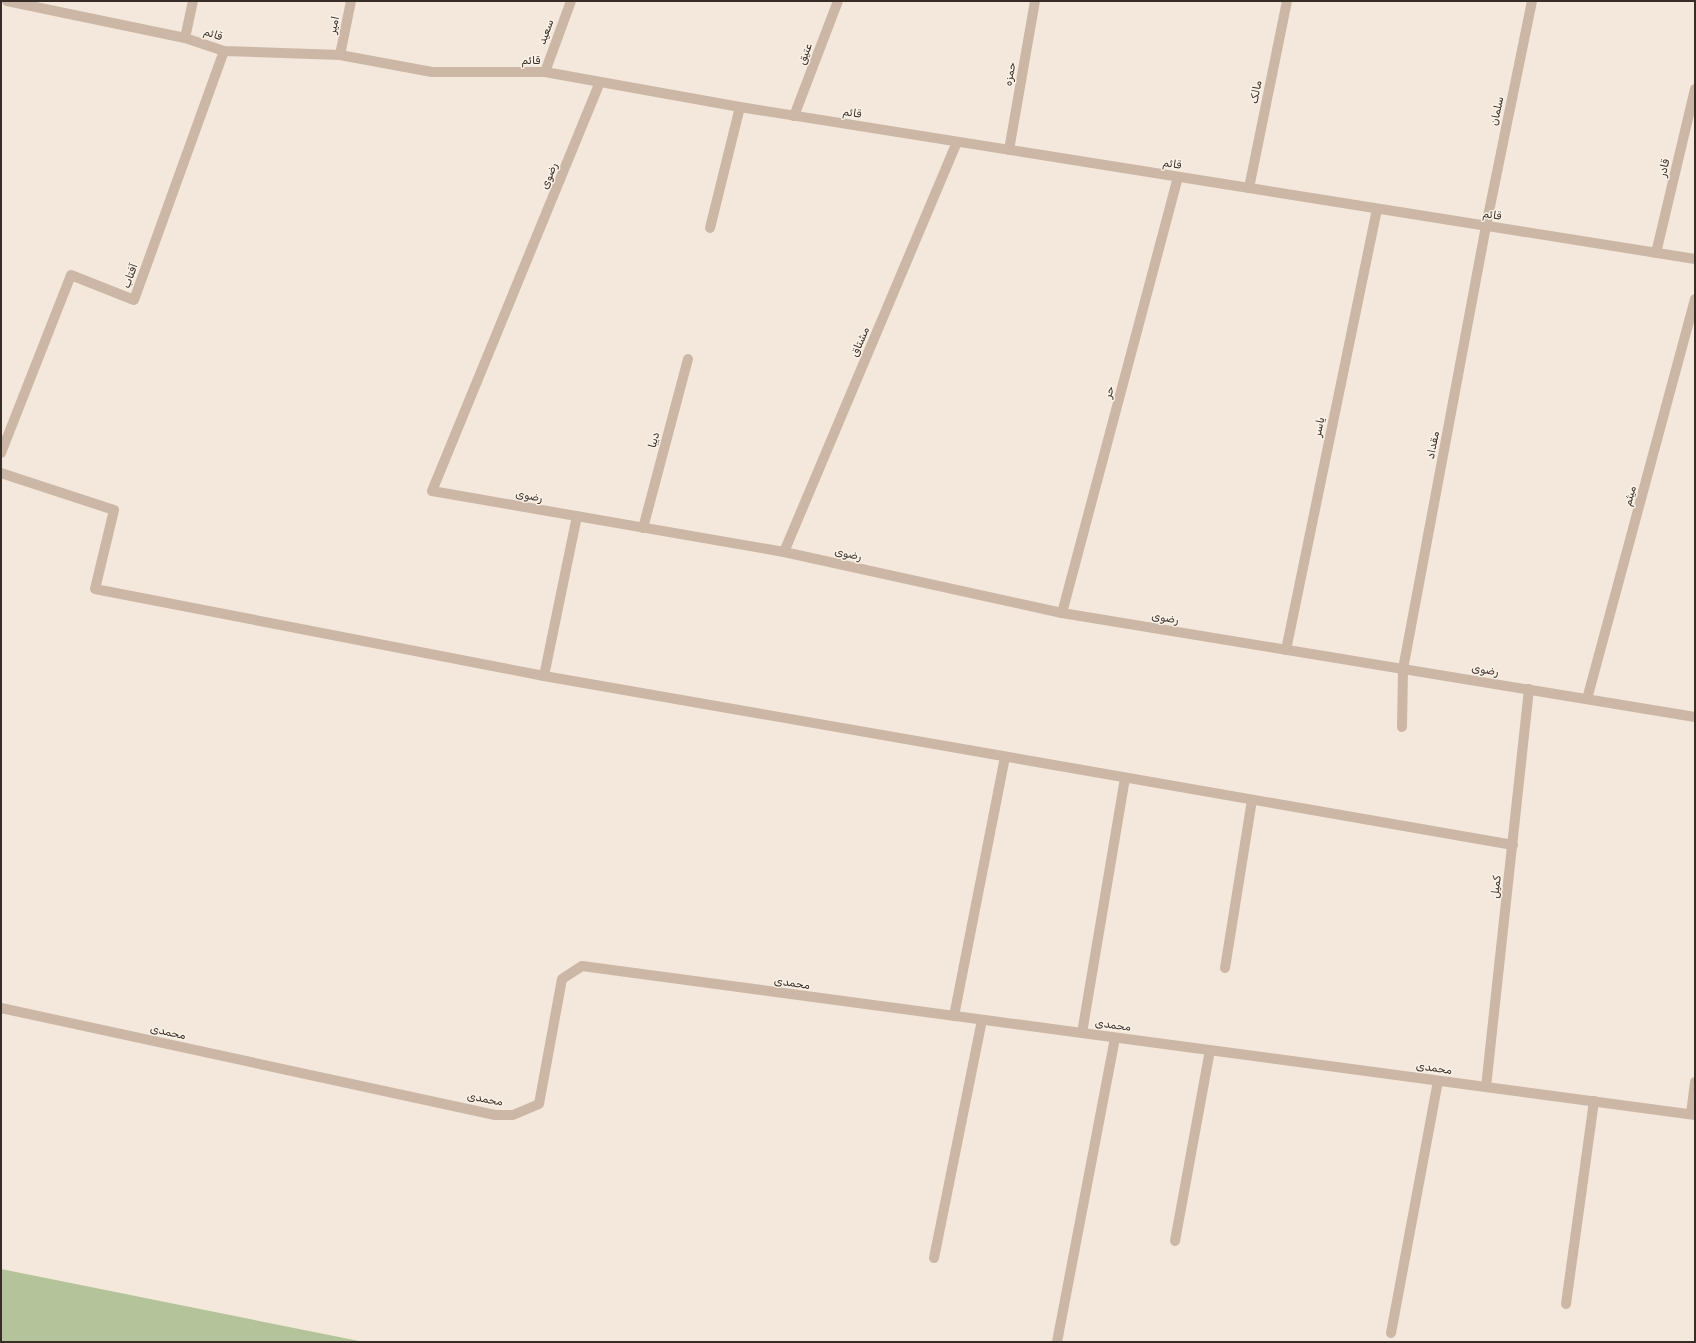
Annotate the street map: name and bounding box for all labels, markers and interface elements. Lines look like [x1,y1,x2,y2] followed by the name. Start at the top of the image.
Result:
[326,15,342,36] street label: امیر
[535,18,557,46] street label: سعید
[202,25,224,44] street label: قائم
[795,41,816,67] street label: عتیق
[522,54,540,68] street label: قائم
[1002,61,1019,87] street label: حمزه
[1247,79,1265,105] street label: مالک
[1488,95,1506,127] street label: سلمان
[842,105,862,122] street label: قائم
[1162,156,1182,173] street label: قائم
[1655,158,1672,179] street label: قادر
[538,161,561,191] street label: رضوی
[1482,207,1502,224] street label: قائم
[120,261,141,290] street label: آفتاب
[848,325,872,359] street label: مشتاق
[1101,384,1117,401] street label: حر
[1310,416,1327,439] street label: یاسر
[1424,430,1442,460] street label: مقداد
[646,431,662,449] street label: دیبا
[1621,484,1640,508] street label: میثم
[514,487,544,506] street label: رضوی
[833,545,863,564] street label: رضوی
[1150,609,1180,628] street label: رضوی
[1470,661,1500,680] street label: رضوی
[1488,875,1504,899] street label: کمیل
[773,974,811,992] street label: محمدی
[1094,1016,1132,1034] street label: محمدی
[149,1022,187,1042] street label: محمدی
[1415,1059,1453,1077] street label: محمدی
[466,1089,504,1109] street label: محمدی

